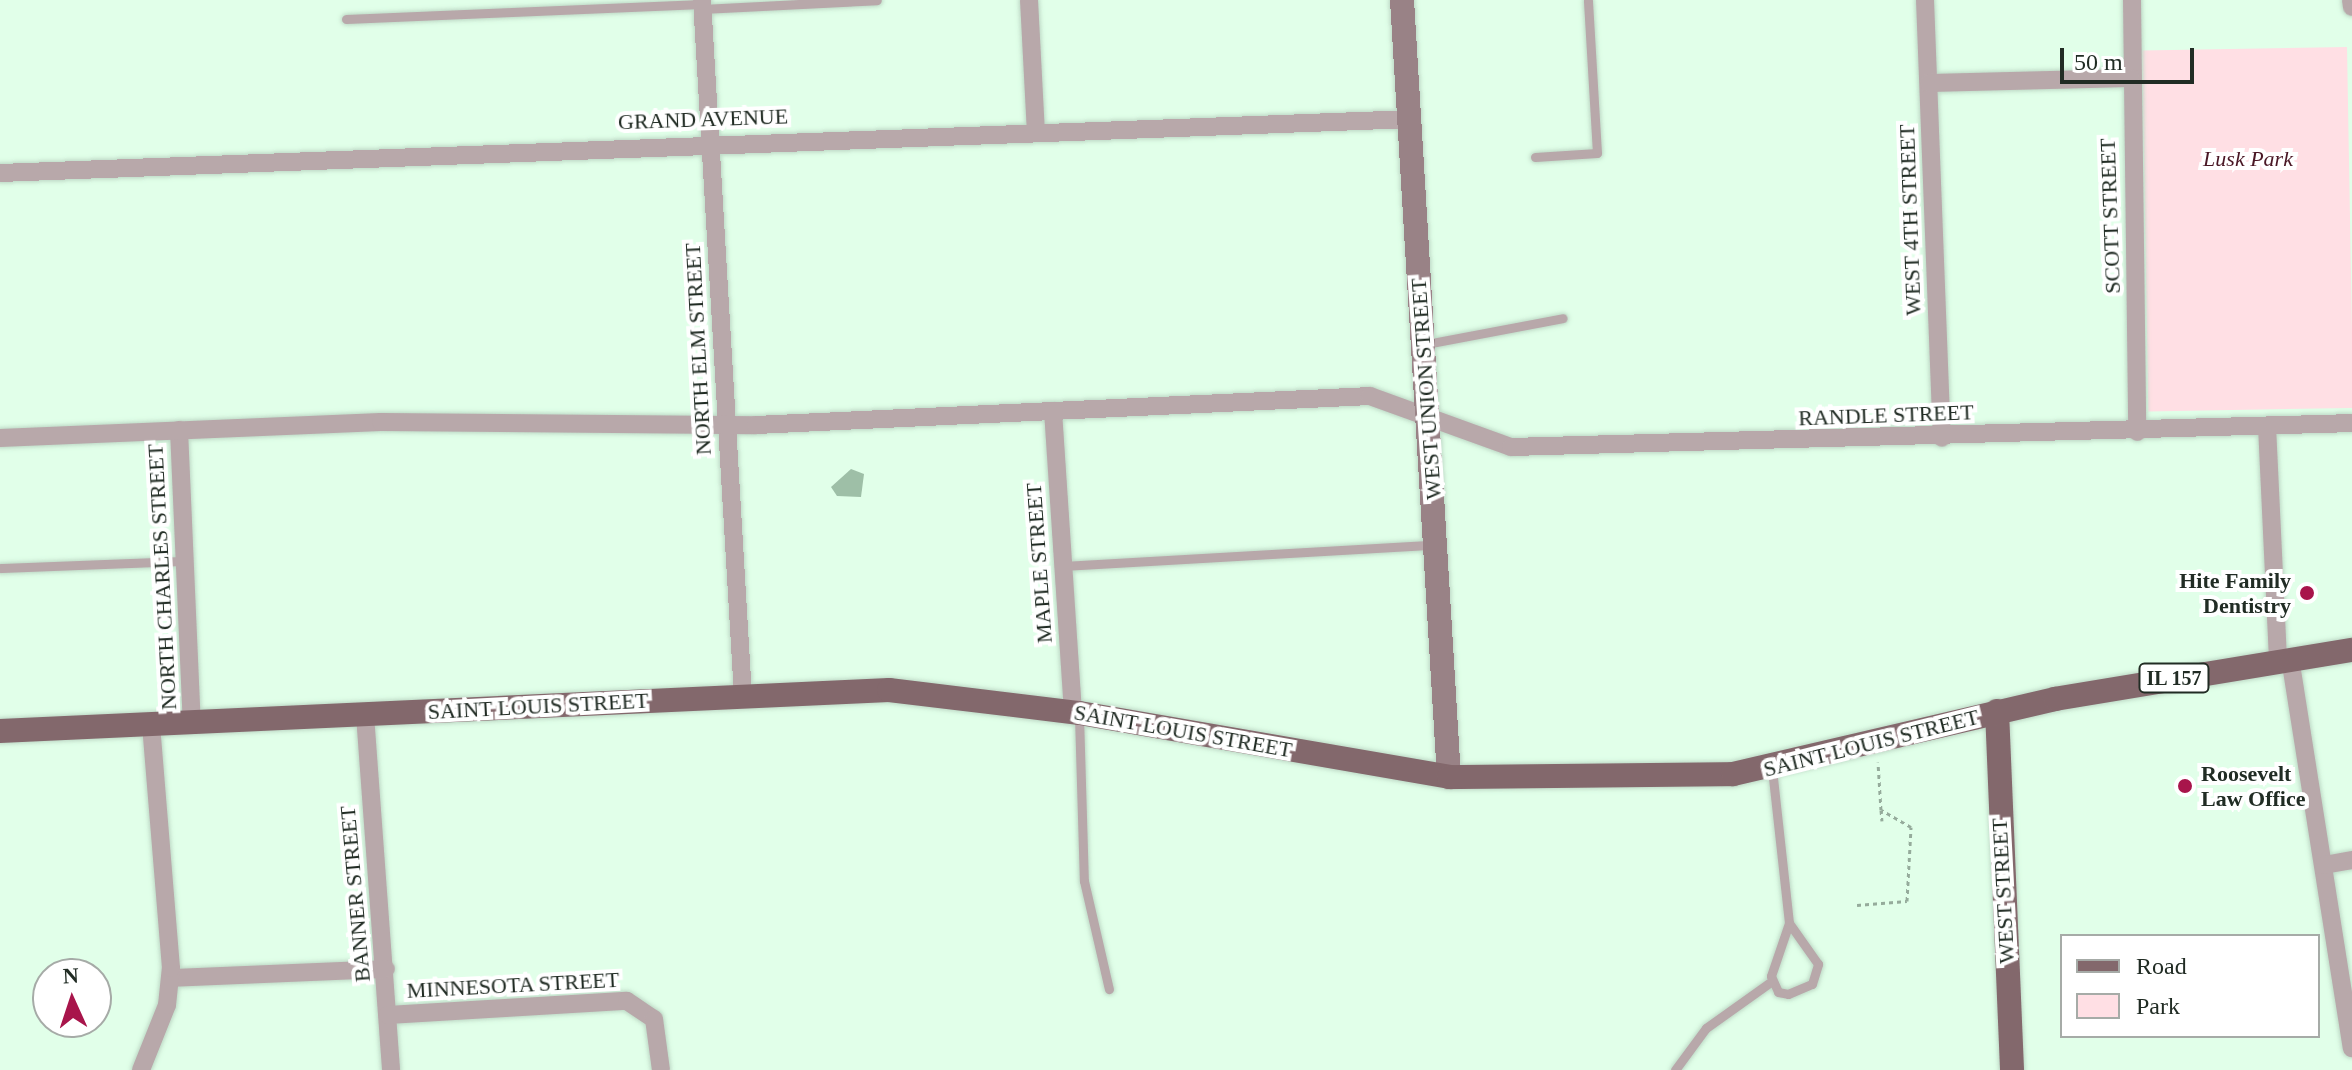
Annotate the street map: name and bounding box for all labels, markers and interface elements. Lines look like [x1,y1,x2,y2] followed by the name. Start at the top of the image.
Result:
[2064,32,2198,82] scale bar
[2074,49,2123,75] text: 50 m
[617,103,789,135] street label: GRAND AVENUE
[1893,124,1927,316] street label: WEST 4TH STREET
[2094,138,2126,294] street label: SCOTT STREET
[2203,146,2293,172] park label: Lusk Park
[679,242,717,456] street label: NORTH ELM STREET
[1405,277,1447,501] street label: WEST UNION STREET
[1798,399,1974,431] street label: RANDLE STREET
[142,443,182,711] street label: NORTH CHARLES STREET
[1020,482,1058,644] street label: MAPLE STREET
[2179,567,2291,618] place label: Hite Family Dentistry
[2298,584,2316,602] marker: Hite Family Dentistry
[2136,662,2212,694] road number: IL 157
[427,687,649,725] street label: SAINT LOUIS STREET
[1072,699,1294,763] street label: SAINT LOUIS STREET
[1760,703,1982,783] street label: SAINT LOUIS STREET
[2201,760,2305,812] place label: Roosevelt Law Office
[2176,777,2194,795] marker: Roosevelt Law Office
[334,805,376,983] street label: BANNER STREET
[1986,817,2020,965] street label: WEST STREET
[2060,934,2320,1038] legend
[2136,953,2187,979] text: Road
[32,958,112,1038] north arrow
[62,963,79,988] text: N
[405,966,621,1004] street label: MINNESOTA STREET
[2136,993,2180,1019] text: Park

